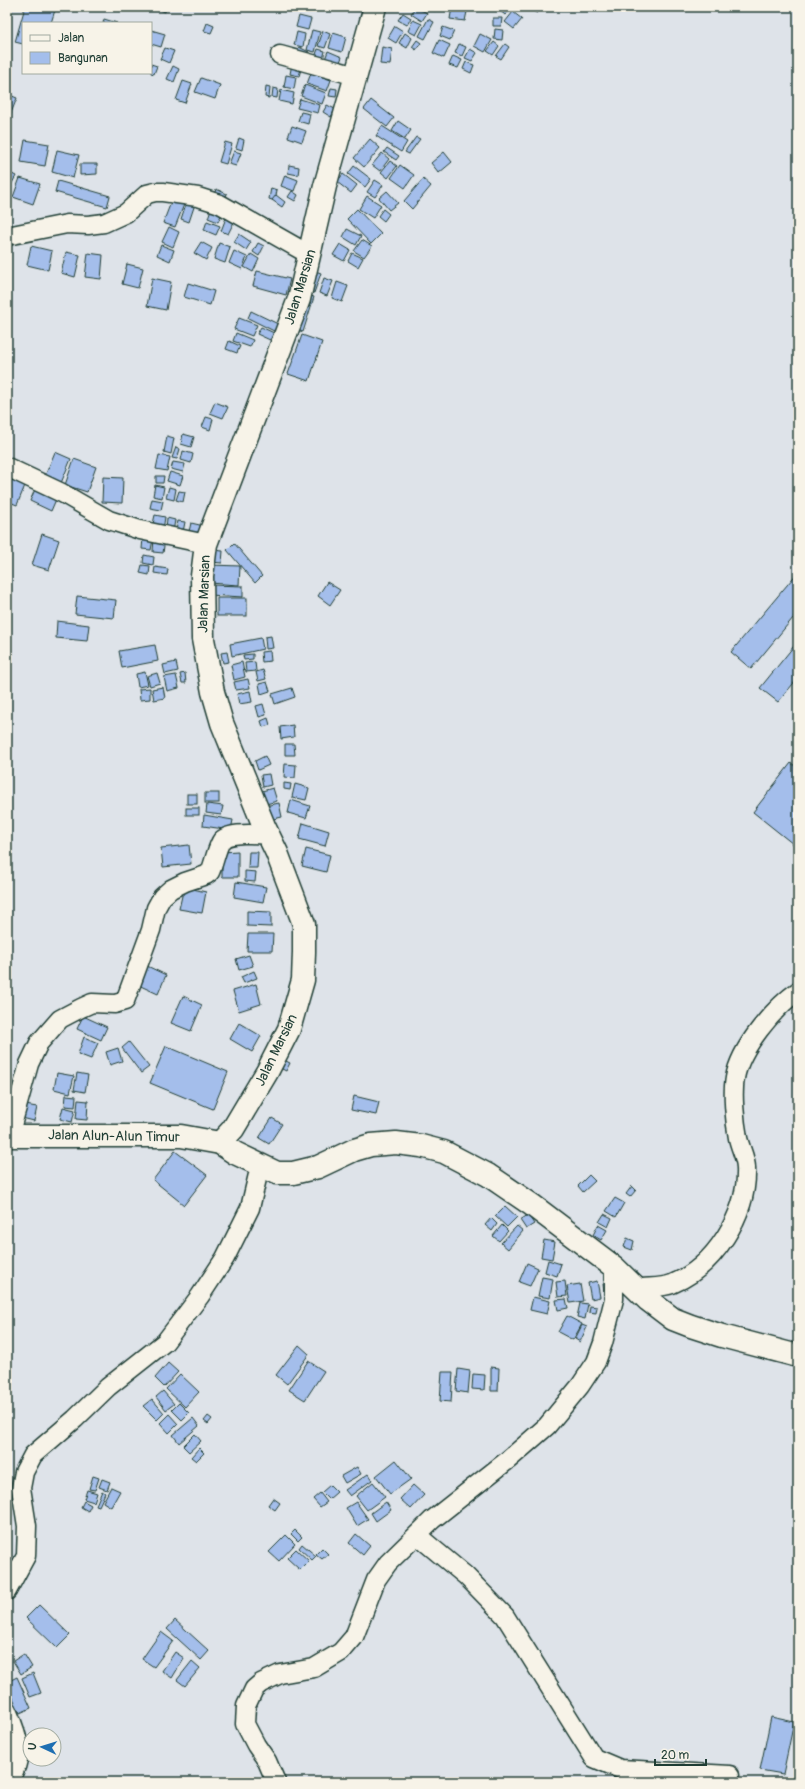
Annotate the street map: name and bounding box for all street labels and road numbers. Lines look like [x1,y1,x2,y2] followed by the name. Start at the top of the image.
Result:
[280,247,320,327] street label: Jalan Marsian
[194,555,214,633] street label: Jalan Marsian
[251,1011,301,1089] street label: Jalan Marsian
[48,1126,180,1146] street label: Jalan Alun-Alun Timur

